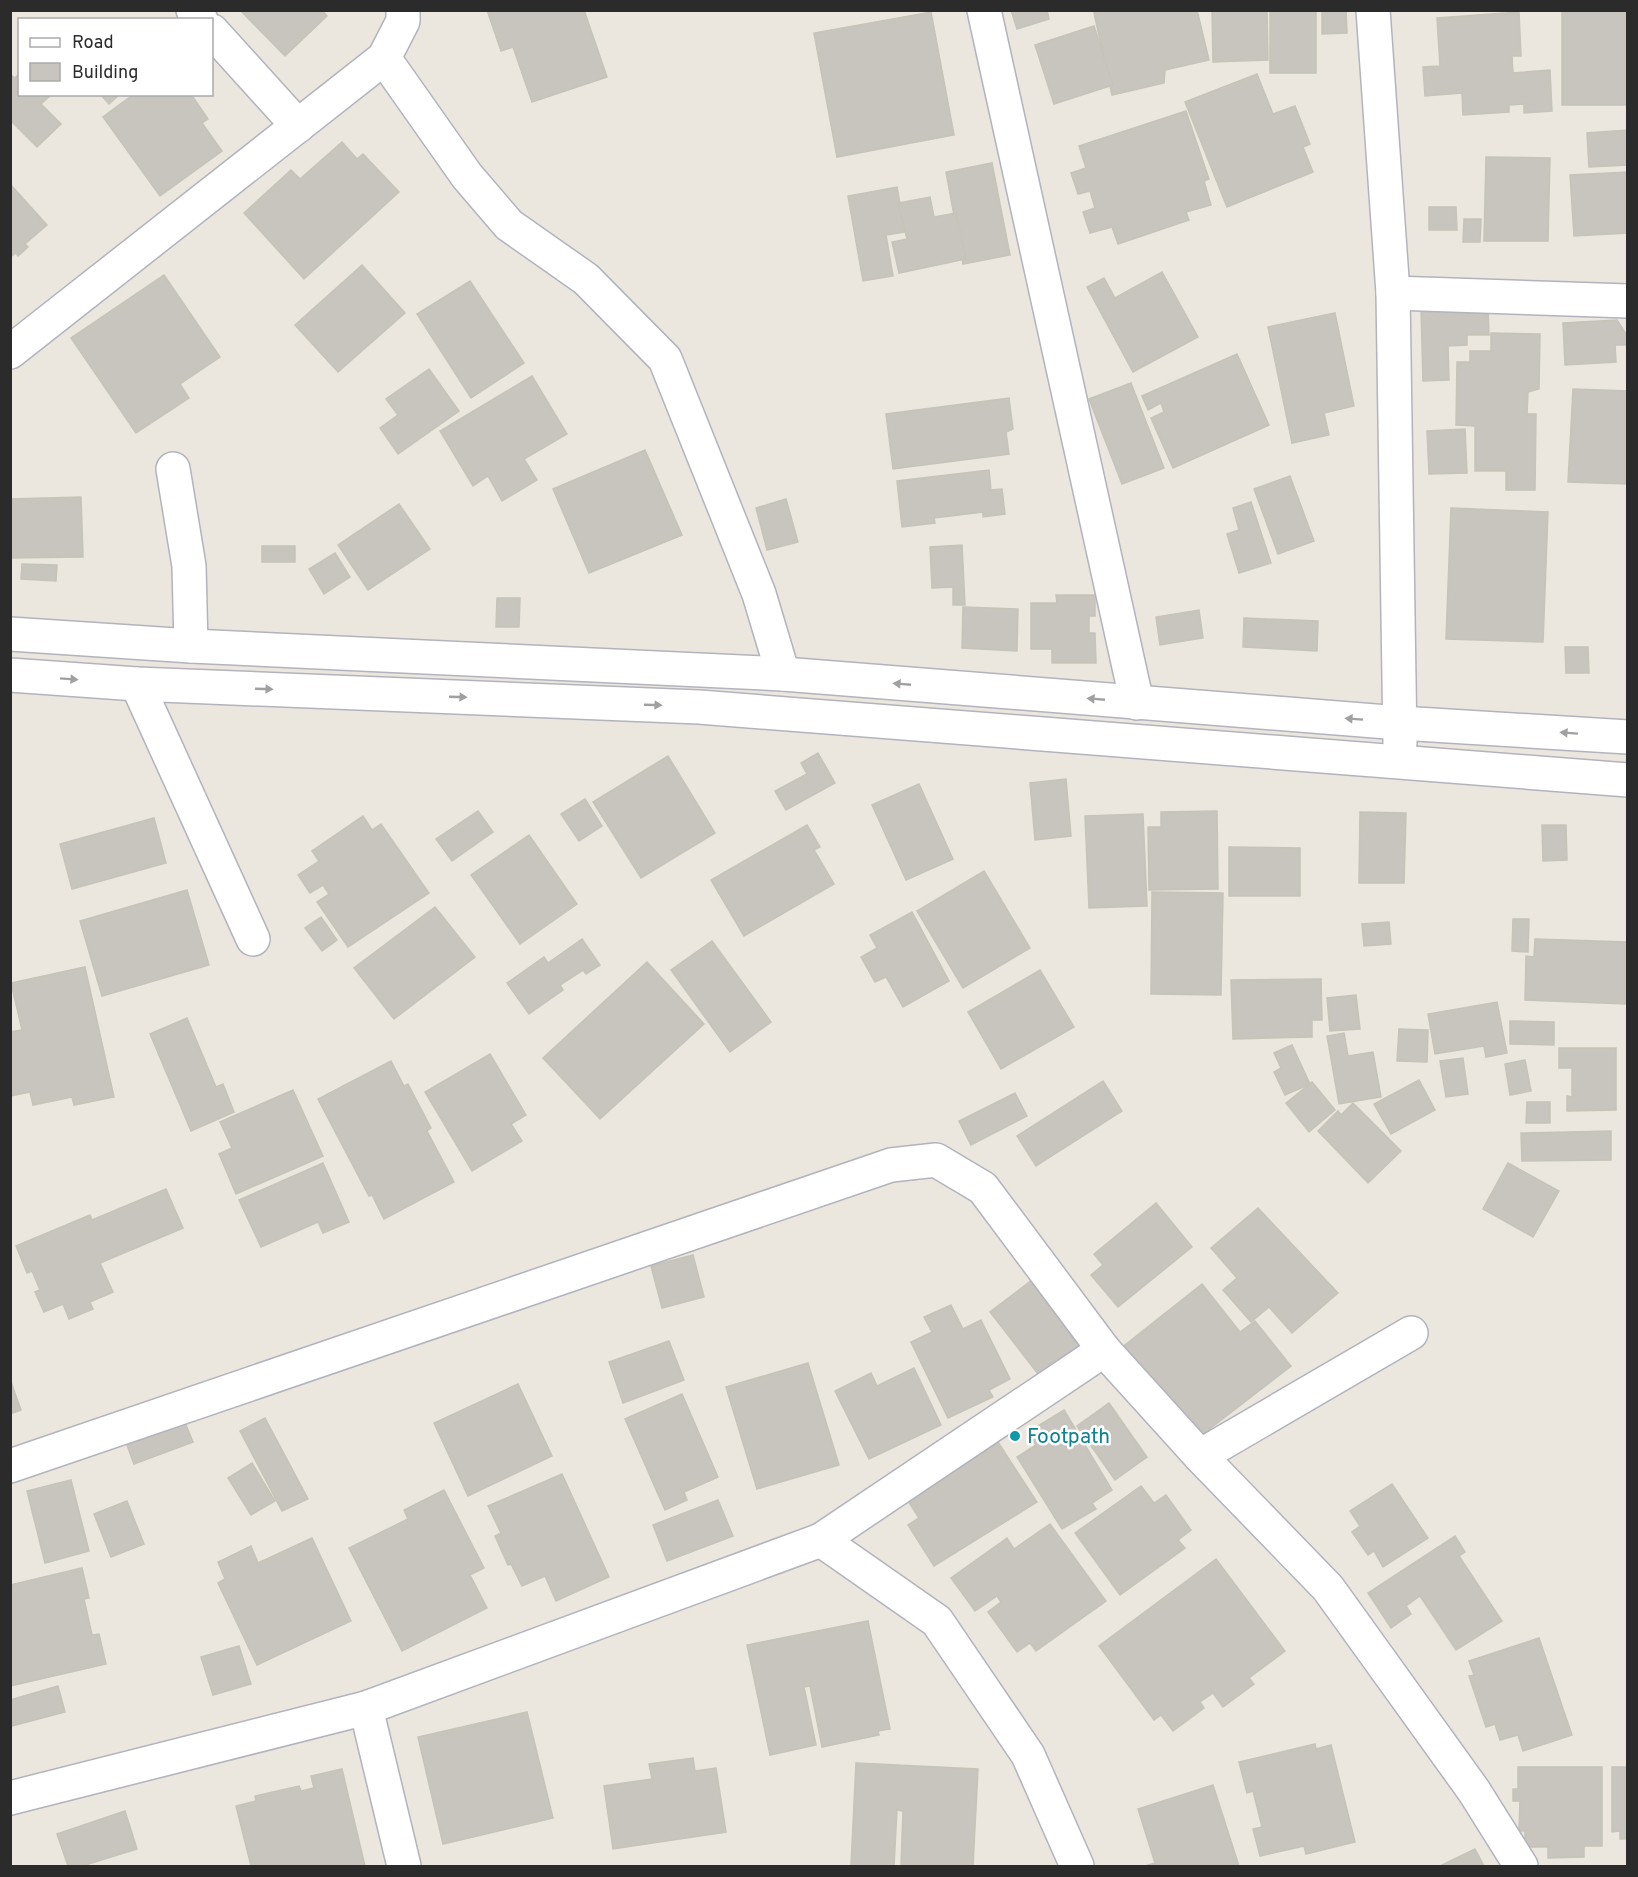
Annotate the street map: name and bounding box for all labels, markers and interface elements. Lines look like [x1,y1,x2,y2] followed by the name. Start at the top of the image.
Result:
[18,18,213,96] legend
[72,32,114,55] text: Road
[72,62,138,85] text: Building
[59,674,78,684] one-way arrow
[892,679,911,688] one-way arrow
[254,684,273,694] one-way arrow
[449,693,468,702] one-way arrow
[1087,695,1106,704] one-way arrow
[644,701,663,710] one-way arrow
[1344,714,1363,724] one-way arrow
[1560,729,1579,738] one-way arrow
[1027,1424,1110,1451] place label: Footpath
[1008,1429,1022,1443] marker: Footpath

